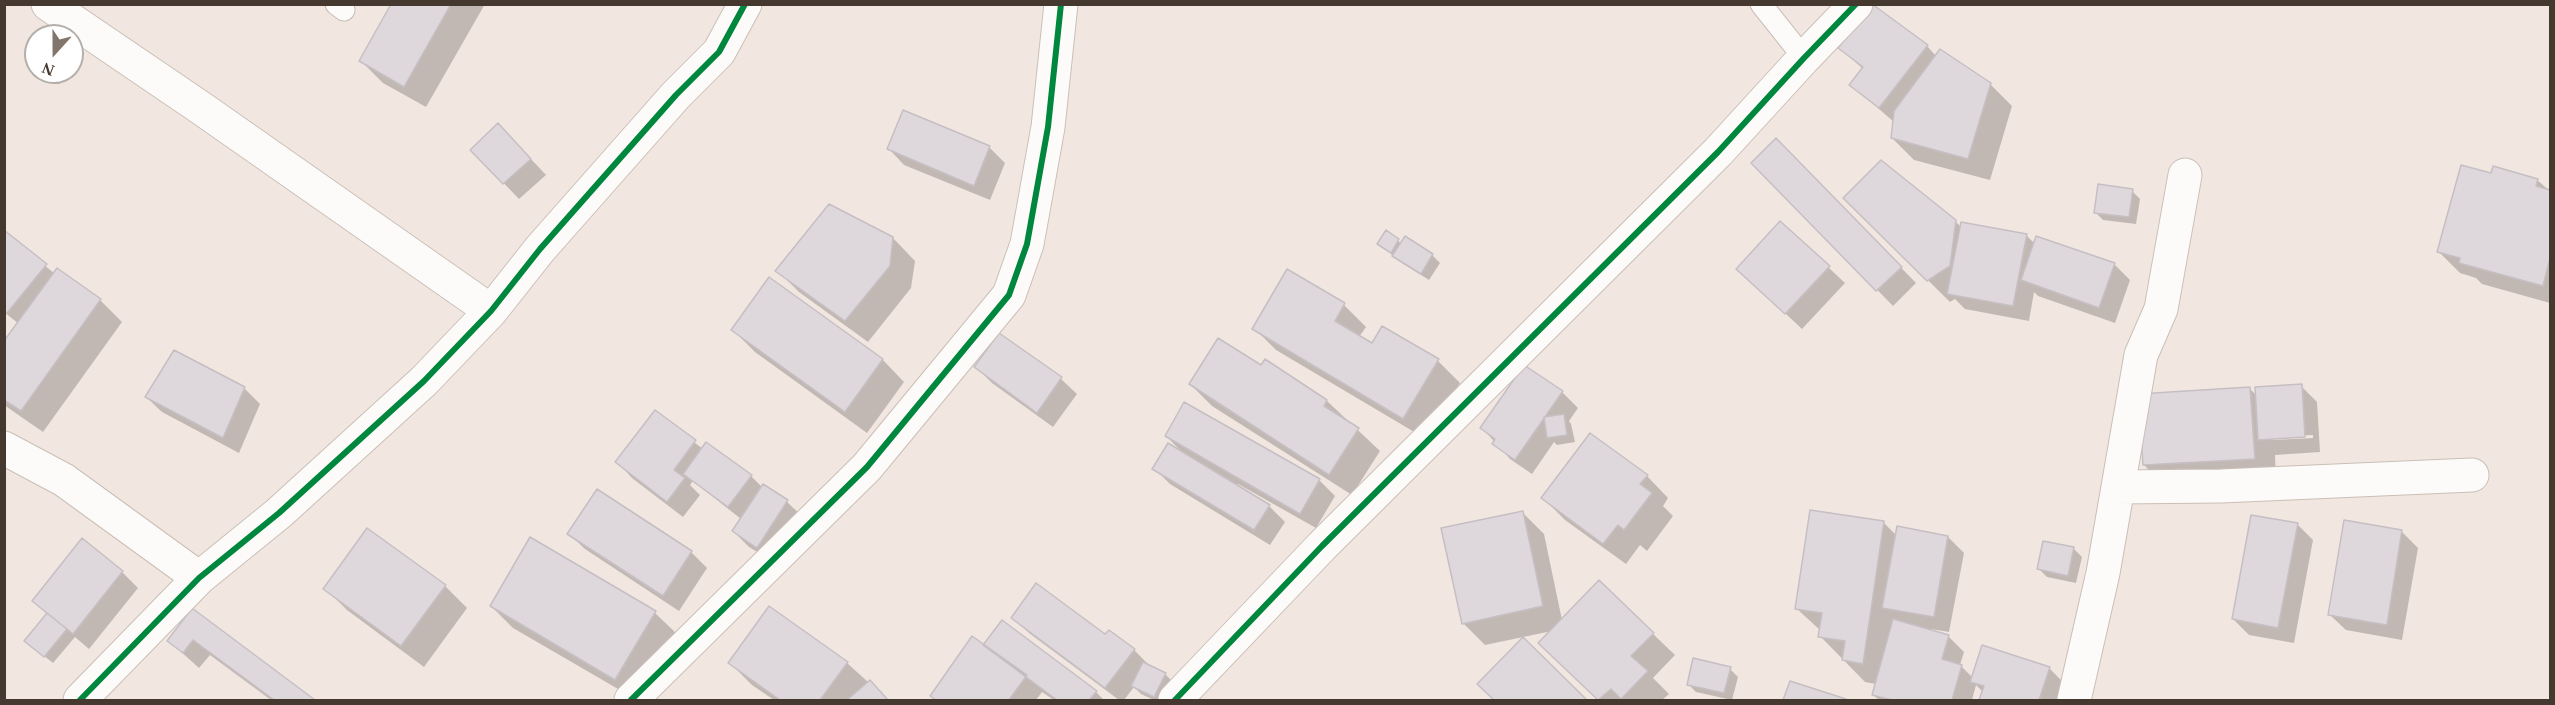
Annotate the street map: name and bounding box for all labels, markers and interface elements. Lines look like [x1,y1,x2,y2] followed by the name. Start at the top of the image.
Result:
[24,24,84,84] north arrow
[40,59,57,79] text: N

